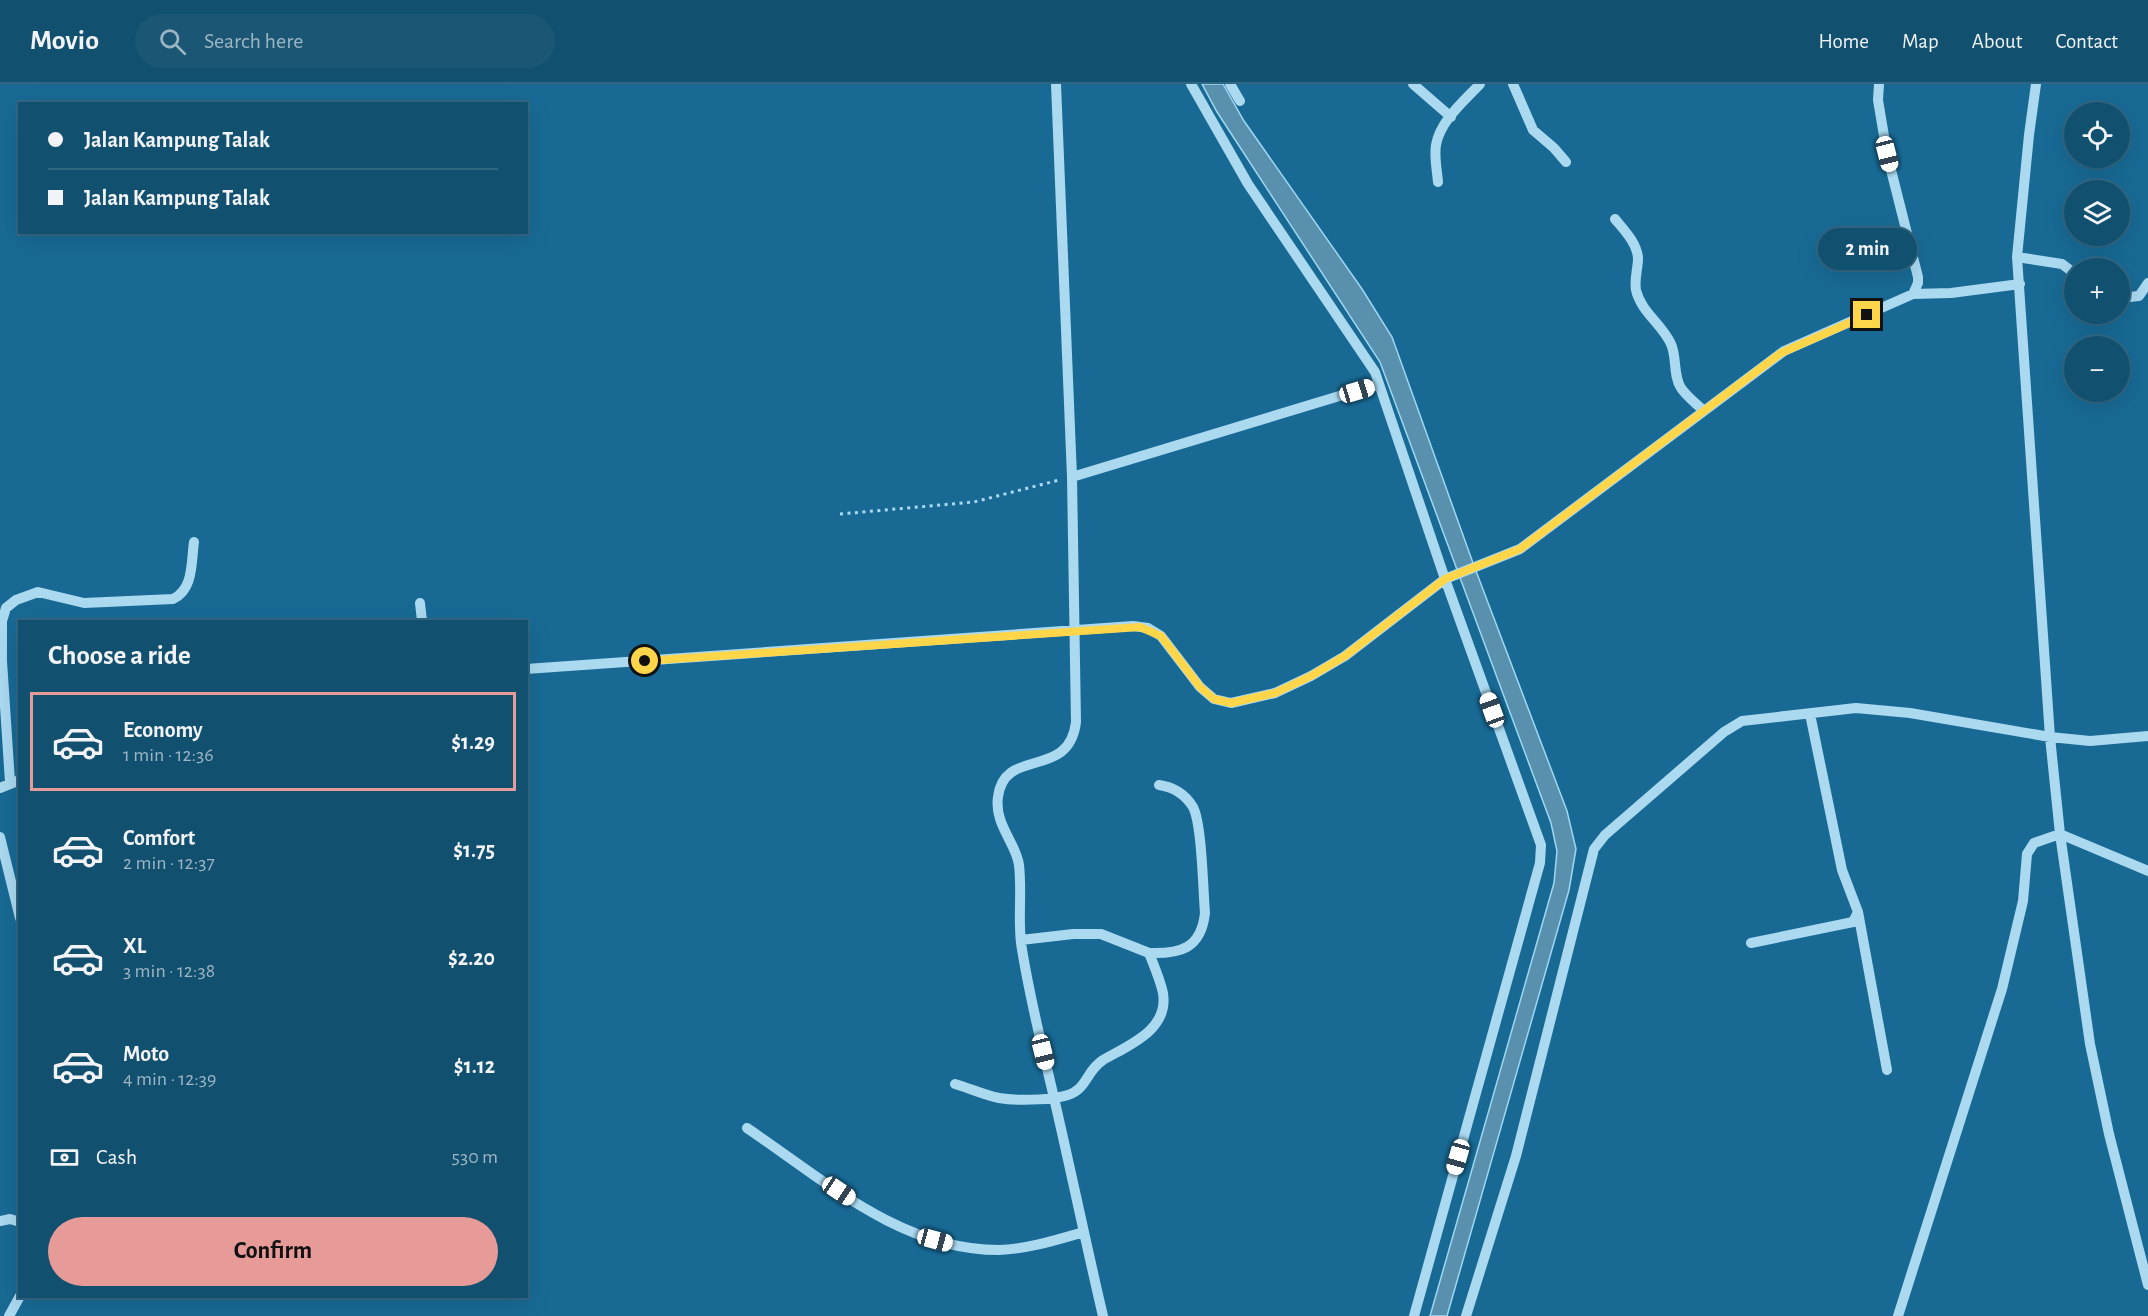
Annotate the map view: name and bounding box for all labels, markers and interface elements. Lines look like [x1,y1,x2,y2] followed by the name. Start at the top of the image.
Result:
[135,14,555,68] search box
[156,25,189,58] icon: search
[30,27,99,55] text: Movio
[204,30,303,52] text: Search here
[1818,31,1869,52] text: Home
[1902,31,1939,52] text: Map
[1972,31,2022,52] text: About
[2055,31,2118,52] text: Contact
[2064,102,2130,402] map controls
[2064,102,2130,168] button: locate
[84,129,270,151] text: Jalan Kampung Talak
[1874,134,1900,174] car
[2064,180,2130,246] button: layers
[84,187,270,209] text: Jalan Kampung Talak
[1818,228,1916,270] callout: 2 min
[1845,239,1890,259] text: 2 min
[2064,258,2130,324] button: +
[1853,301,1880,328] route end
[2064,336,2130,402] button: −
[1337,377,1377,405] car
[48,642,191,669] text: Choose a ride
[631,647,658,674] route start
[1477,690,1507,730] car
[51,715,105,769] icon: car
[123,719,203,741] text: Economy
[451,731,495,753] text: $1.29
[123,745,214,765] text: 1 min · 12:36
[51,823,105,877] icon: car
[123,827,195,849] text: Comfort
[453,839,495,861] text: $1.75
[123,853,215,873] text: 2 min · 12:37
[51,931,105,985] icon: car
[123,935,146,957] text: XL
[448,947,495,969] text: $2.20
[123,961,215,981] text: 3 min · 12:38
[1030,1032,1056,1072] car
[51,1039,105,1093] icon: car
[123,1043,169,1065] text: Moto
[454,1055,495,1077] text: $1.12
[123,1069,216,1089] text: 4 min · 12:39
[1444,1137,1472,1177] car
[48,1141,81,1174] icon: cash
[96,1146,137,1168] text: Cash
[452,1147,498,1167] text: 530 m
[819,1173,859,1209] car
[48,1217,498,1286] button: Confirm
[915,1227,955,1253] car

